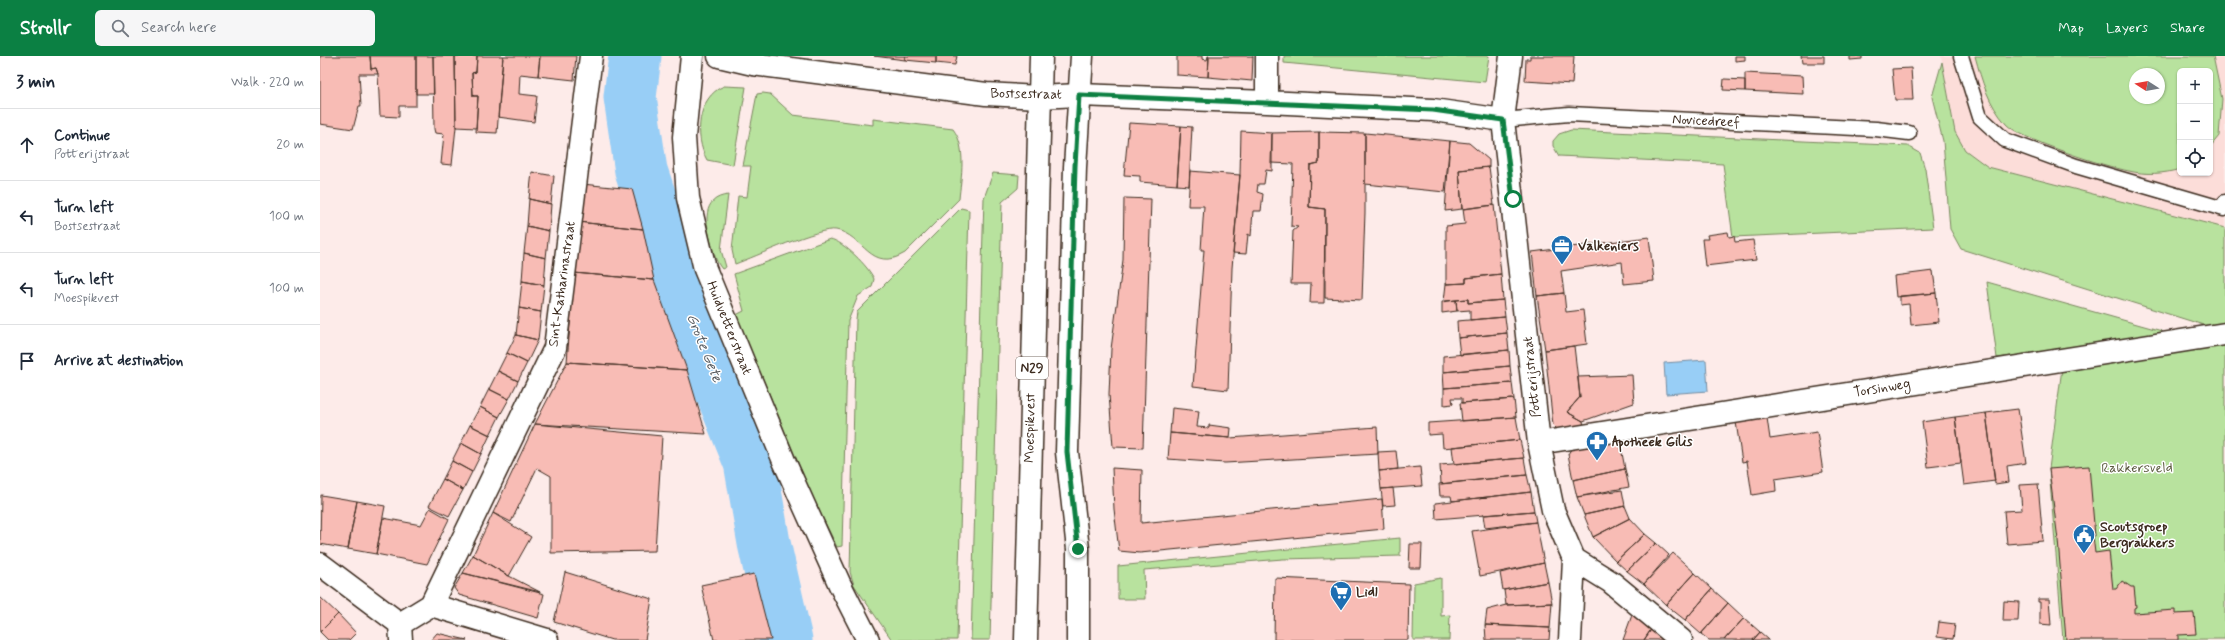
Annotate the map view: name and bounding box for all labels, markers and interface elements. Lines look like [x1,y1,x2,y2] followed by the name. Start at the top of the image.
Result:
[95,10,375,46] search box
[20,16,71,41] text: Strollr
[109,17,131,39] icon: search
[141,18,217,38] text: Search here
[2058,19,2084,37] text: Map
[2106,19,2148,37] text: Layers
[2170,19,2205,37] text: Share
[2129,68,2165,104] north arrow
[2177,68,2213,176] map controls
[2177,68,2213,104] button: +
[16,71,55,93] text: 3 min
[231,74,304,91] text: Walk · 220 m
[990,84,1062,104] street label: Bostsestraat
[2177,104,2213,140] button: −
[1672,110,1740,132] street label: Novicedreef
[54,126,110,146] text: Continue
[16,134,38,156] icon: ahead
[276,136,304,153] text: 20 m
[2177,140,2213,176] button: locate
[54,146,130,163] text: Potterijstraat
[1504,190,1522,208] route start
[54,198,114,218] text: Turn left
[16,206,38,228] icon: left
[269,208,304,225] text: 100 m
[54,218,120,235] text: Bostsestraat
[544,220,580,348] street label: Sint-Katharinastraat
[1549,233,1575,266] office icon: Valkeniers
[1578,237,1639,255] place label: Valkeniers
[54,270,114,290] text: Turn left
[16,278,38,300] icon: left
[702,278,756,378] street label: Huidvetterstraat
[269,280,304,297] text: 100 m
[54,290,119,307] text: Moespikvest
[681,311,727,386] water label: Grote Gete
[1519,336,1545,418] street label: Potterijstraat
[16,350,38,372] icon: arrive
[54,351,183,371] text: Arrive at destination
[1016,357,1048,379] road number: N29
[1852,375,1912,402] street label: Torsinweg
[1020,393,1040,463] street label: Moespikvest
[1584,429,1610,462] pharmacy icon: Apotheek Gilis
[1612,433,1693,453] place label: Apotheek Gilis
[2101,459,2173,477] park label: Rakkersveld
[2100,518,2175,554] place label: Scoutsgroep Bergrakkers
[2071,522,2097,555] public building icon: Scoutsgroep Bergrakkers
[1069,540,1087,558] route end
[1328,579,1354,612] supermarket icon: Lidl
[1356,583,1378,601] place label: Lidl

